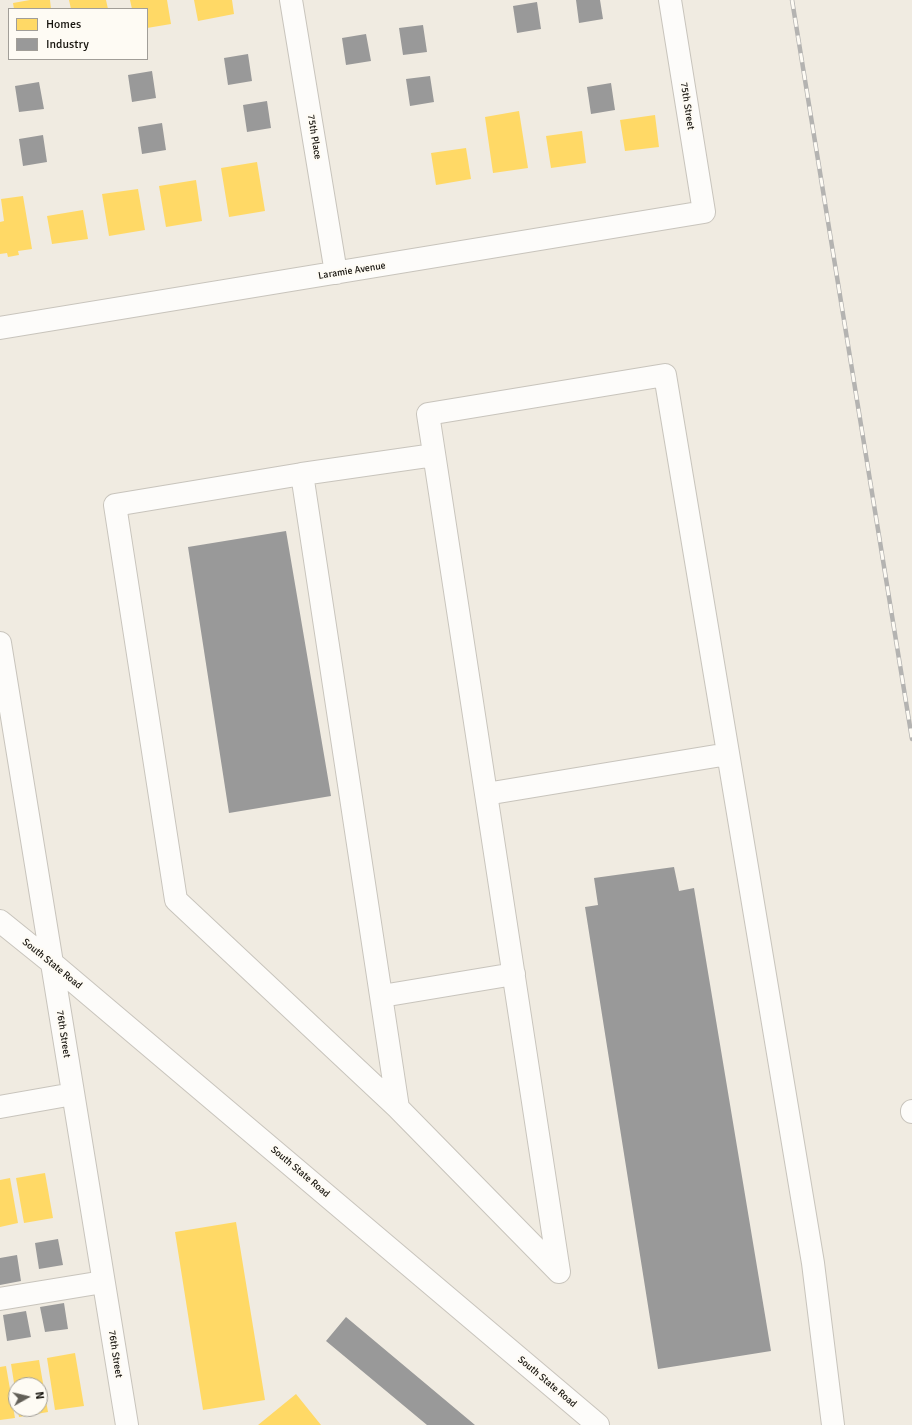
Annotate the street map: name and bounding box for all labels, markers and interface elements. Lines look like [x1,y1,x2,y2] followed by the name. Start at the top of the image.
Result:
[8,8,148,60] legend
[46,17,81,32] text: Homes
[46,37,89,52] text: Industry
[677,81,697,131] street label: 75th Street
[305,114,323,160] street label: 75th Place
[317,260,387,282] street label: Laramie Avenue
[20,936,84,992] street label: South State Road
[53,1009,73,1059] street label: 76th Street
[268,1144,332,1200] street label: South State Road
[105,1329,125,1379] street label: 76th Street
[515,1354,579,1410] street label: South State Road
[8,1377,48,1417] north arrow
[32,1391,46,1400] text: N

